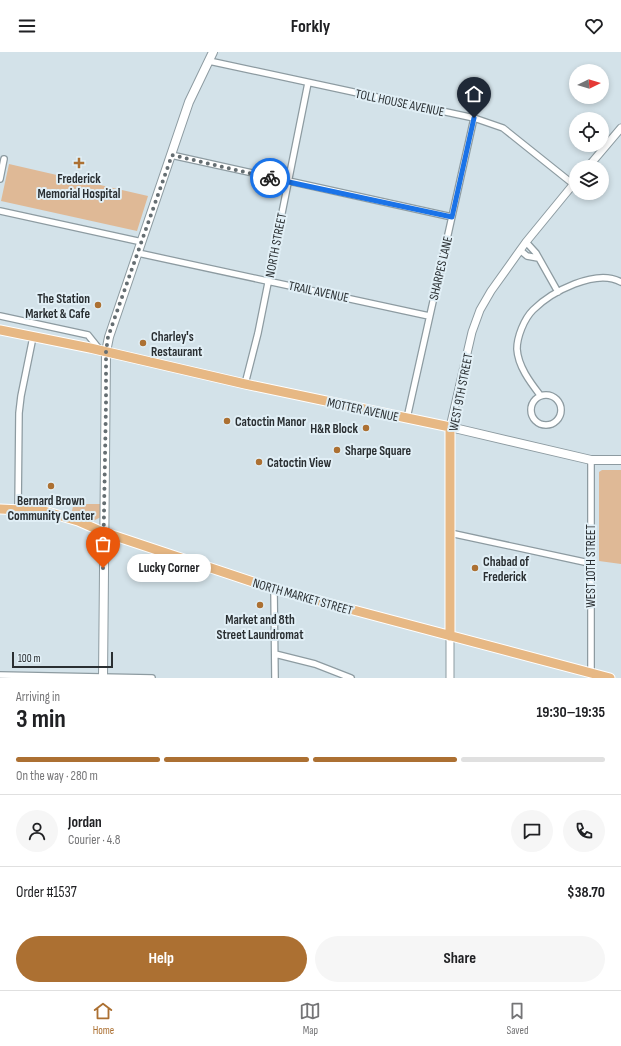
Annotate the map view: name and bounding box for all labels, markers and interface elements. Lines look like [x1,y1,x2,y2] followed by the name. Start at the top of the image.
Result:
[16,15,38,37] icon: menu
[583,15,605,37] icon: heart
[291,16,330,37] text: Forkly
[569,64,609,104] north arrow
[569,64,609,200] map controls
[457,77,491,118] pin
[463,83,485,105] icon: home
[354,86,446,120] street label: TOLL HOUSE AVENUE
[569,112,609,152] button: locate
[73,157,85,169] marker: Frederick Memorial Hospital
[250,158,290,198] courier
[569,160,609,200] button: layers
[259,167,281,189] icon: bike
[38,171,121,202] place label: Frederick Memorial Hospital
[262,211,290,279] street label: NORTH STREET
[426,235,456,302] street label: SHARPES LANE
[287,278,350,306] street label: TRAIL AVENUE
[25,291,90,322] place label: The Station Market & Cafe
[93,300,103,310] marker: The Station Market & Cafe
[151,329,203,360] place label: Charley's Restaurant
[138,338,148,348] marker: Charley's Restaurant
[446,352,476,433] street label: WEST 9TH STREET
[326,395,400,425] street label: MOTTER AVENUE
[235,414,306,430] place label: Catoctin Manor
[222,416,232,426] marker: Catoctin Manor
[310,421,359,437] place label: H&R Block
[361,423,371,433] marker: H&R Block
[345,443,412,459] place label: Sharpe Square
[332,445,342,455] marker: Sharpe Square
[267,455,331,471] place label: Catoctin View
[254,457,264,467] marker: Catoctin View
[46,481,56,491] marker: Bernard Brown Community Center
[7,493,95,524] place label: Bernard Brown Community Center
[583,524,599,608] street label: WEST 10TH STREET
[86,527,120,568] pin
[92,533,114,555] icon: bag
[127,554,211,582] callout: Lucky Corner
[483,554,530,585] place label: Chabad of Frederick
[139,560,199,576] text: Lucky Corner
[470,563,480,573] marker: Chabad of Frederick
[251,575,355,619] street label: NORTH MARKET STREET
[255,600,265,610] marker: Market and 8th Street Laundromat
[217,612,304,643] place label: Market and 8th Street Laundromat
[12,650,113,669] scale bar
[18,652,40,665] text: 100 m
[16,689,60,705] text: Arriving in
[536,703,605,722] text: 19:30–19:35
[16,704,66,735] text: 3 min
[16,768,98,784] text: On the way · 280 m
[16,810,58,852] button: person
[511,810,553,852] button: chat
[563,810,605,852] button: phone
[68,813,102,832] text: Jordan
[68,832,120,848] text: Courier · 4.8
[16,883,77,902] text: Order #1537
[567,883,605,902] text: $38.70
[16,936,307,982] button: Help
[315,936,605,982] button: Share
[92,1000,114,1037] tab: Home
[299,1000,321,1037] tab: Map
[506,1000,529,1037] tab: Saved

